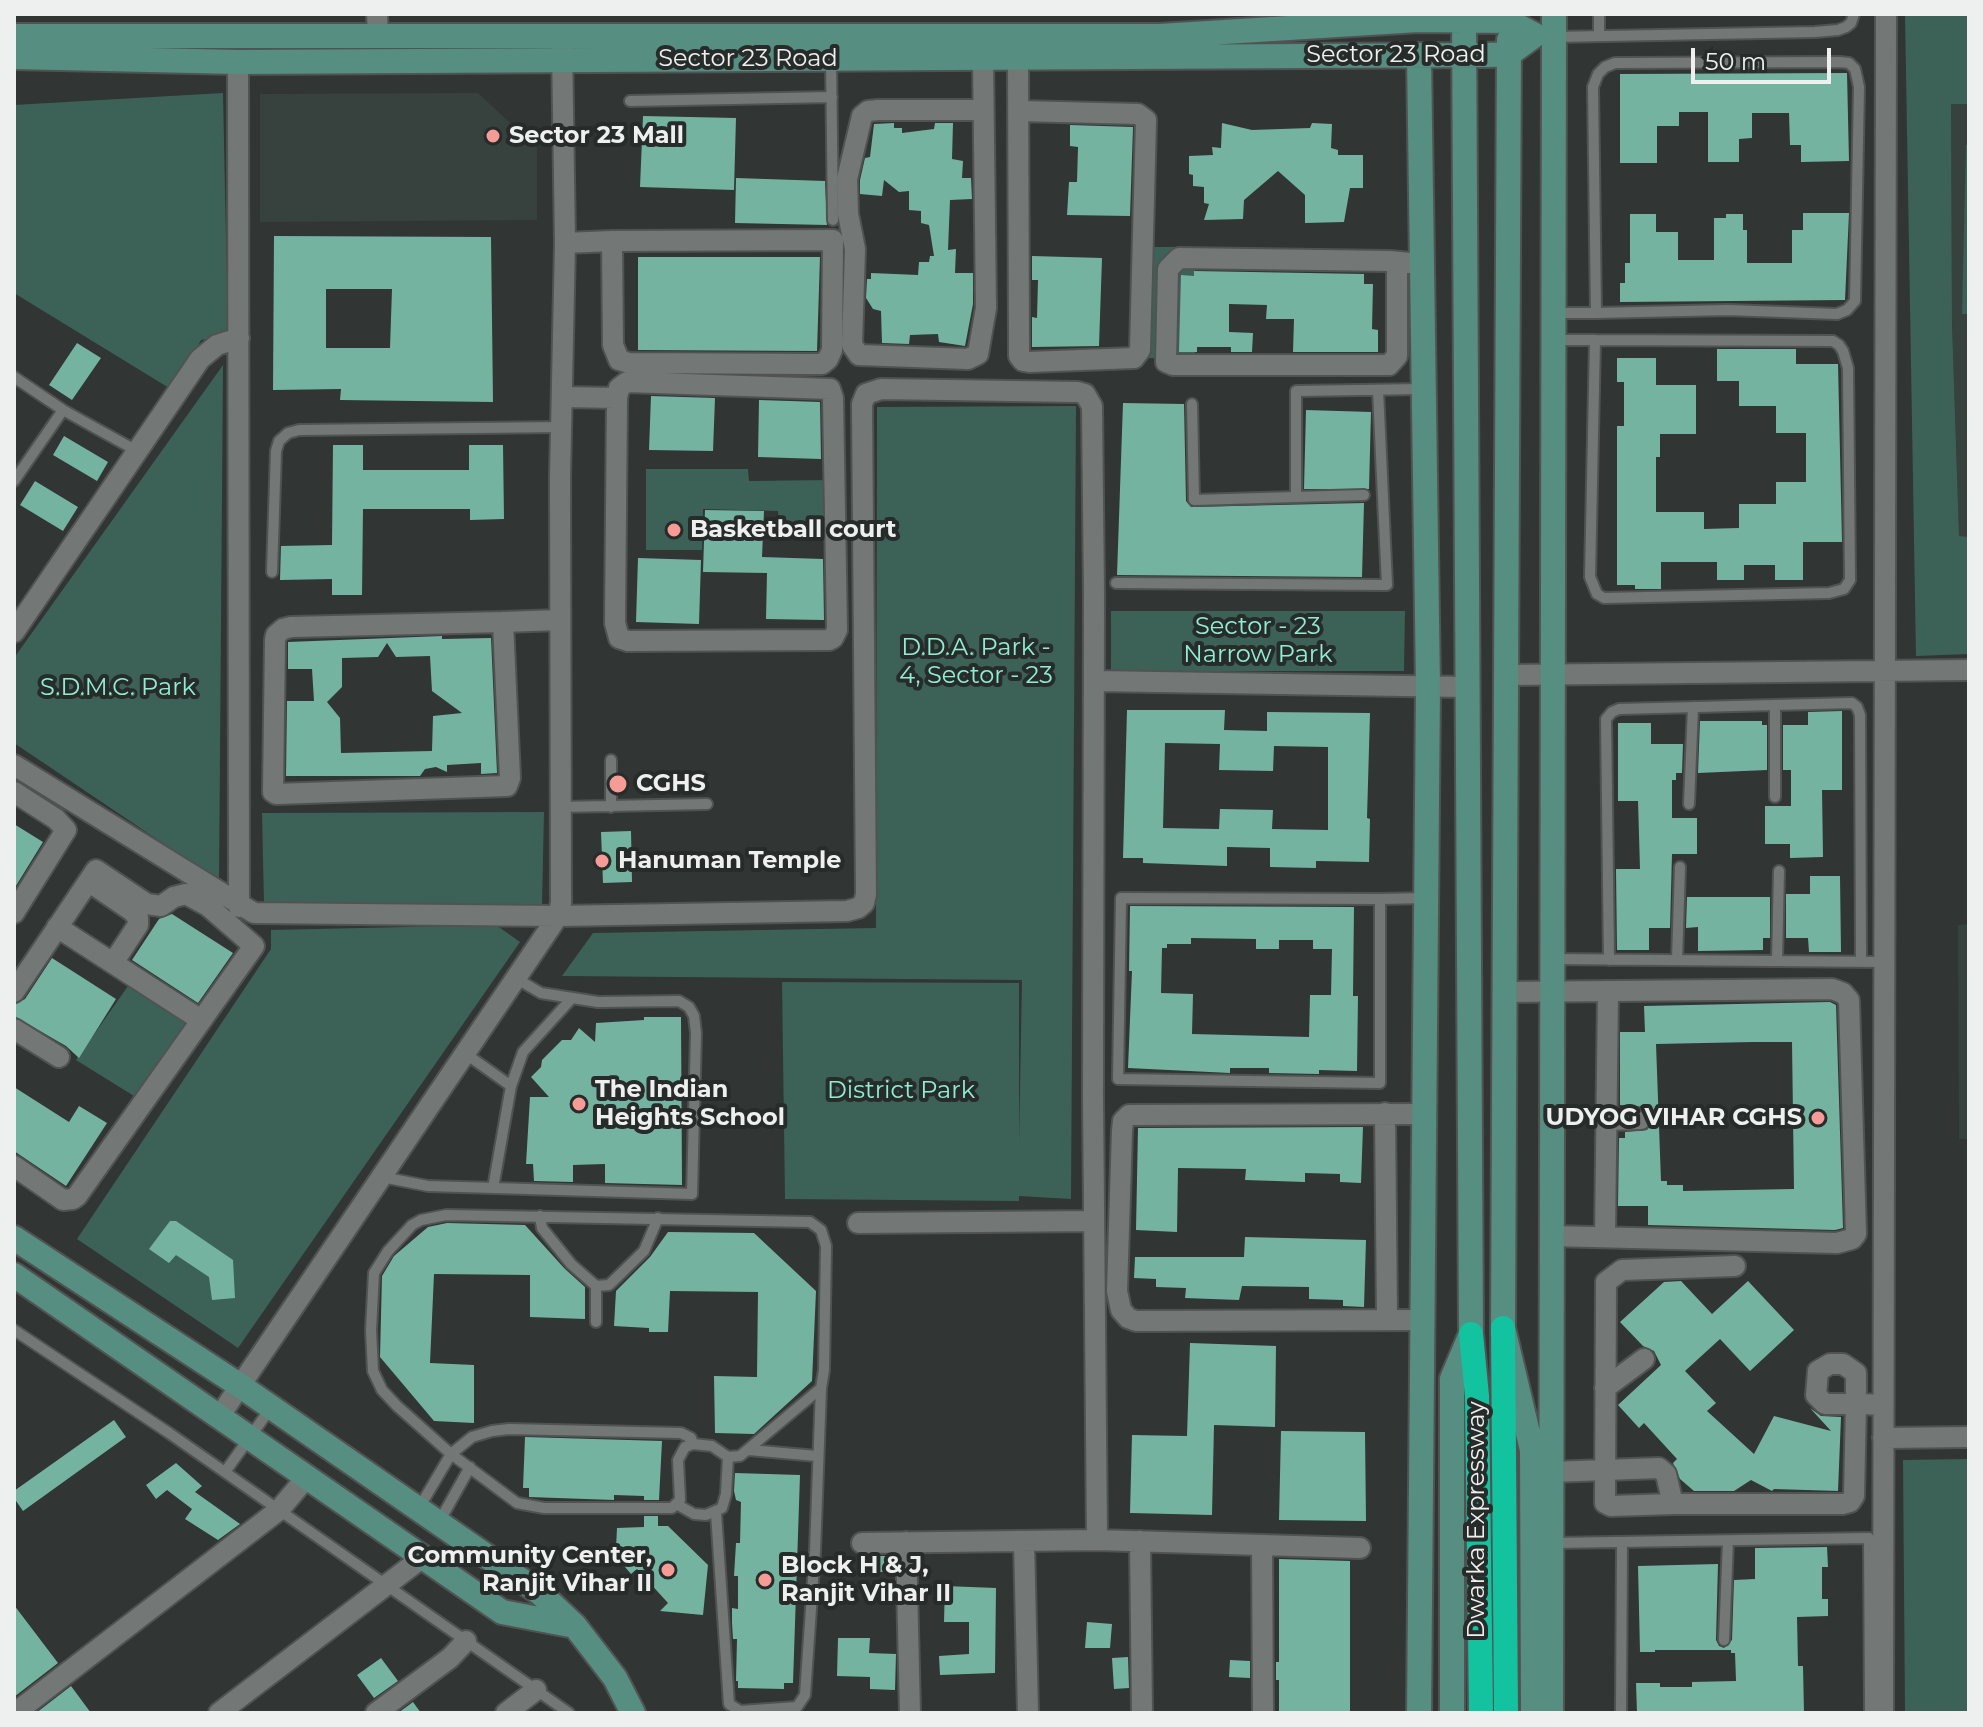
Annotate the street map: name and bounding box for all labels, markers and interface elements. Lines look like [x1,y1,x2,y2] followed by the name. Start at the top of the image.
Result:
[1695,32,1835,82] scale bar
[1306,41,1486,69] street label: Sector 23 Road
[658,45,838,73] street label: Sector 23 Road
[1705,47,1766,76] text: 50 m
[509,122,684,150] place label: Sector 23 Mall
[484,127,502,145] marker: Sector 23 Mall
[690,516,896,544] place label: Basketball court
[665,521,683,539] marker: Basketball court
[1183,613,1333,669] park label: Sector - 23 Narrow Park
[899,634,1053,690] park label: D.D.A. Park - 4, Sector - 23
[40,674,196,702] park label: S.D.M.C. Park
[636,770,706,798] place label: CGHS
[607,773,629,795] marker: CGHS
[618,847,841,875] place label: Hanuman Temple
[593,852,611,870] marker: Hanuman Temple
[595,1076,785,1132] place label: The Indian Heights School
[827,1077,975,1105] park label: District Park
[570,1095,588,1113] marker: The Indian Heights School
[1545,1104,1802,1132] place label: UDYOG VIHAR CGHS
[1809,1109,1827,1127] marker: UDYOG VIHAR CGHS
[1463,1401,1491,1639] street label: Dwarka Expressway
[407,1542,652,1598] place label: Community Center, Ranjit Vihar II
[781,1552,951,1608] place label: Block H & J, Ranjit Vihar II
[659,1561,677,1579] marker: Community Center, Ranjit Vihar II
[756,1571,774,1589] marker: Block H & J, Ranjit Vihar II

